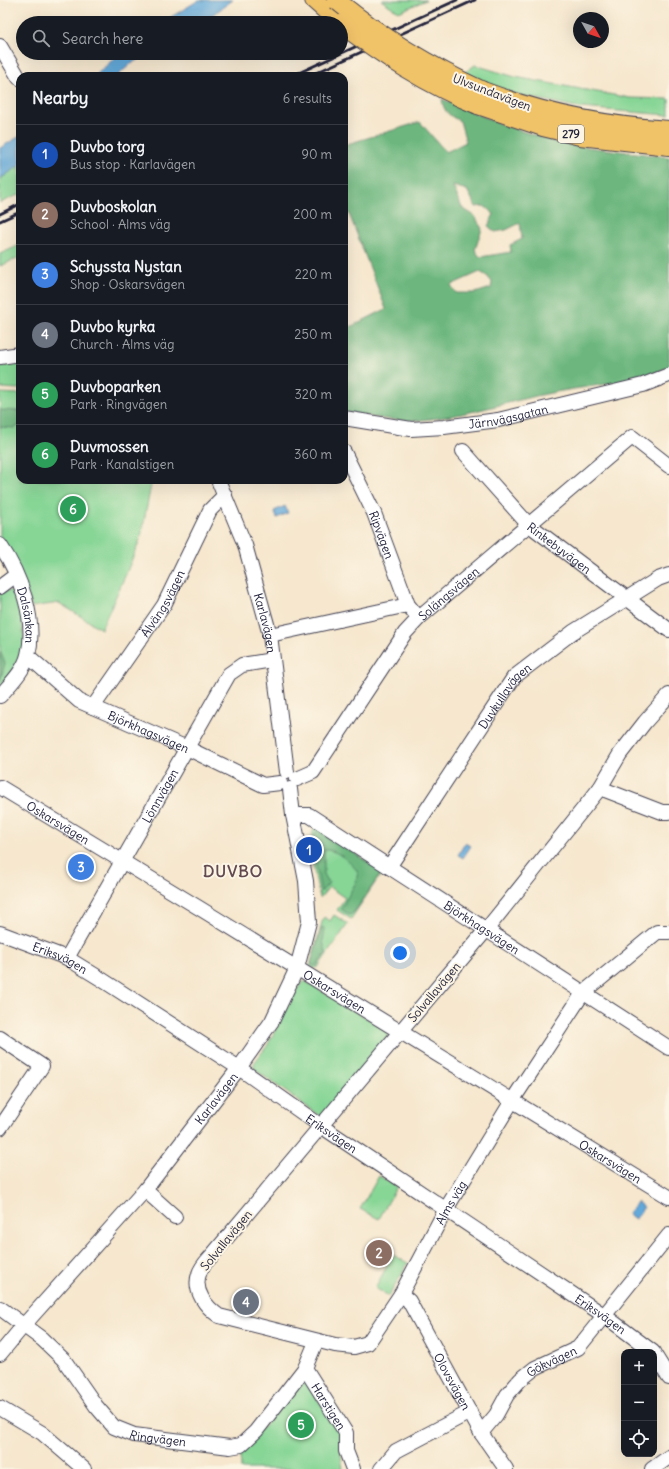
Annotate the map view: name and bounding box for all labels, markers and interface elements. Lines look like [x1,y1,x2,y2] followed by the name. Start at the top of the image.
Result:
[573,12,609,48] north arrow
[16,16,348,60] search box
[30,27,52,49] icon: search
[62,29,143,48] text: Search here
[451,70,533,114] street label: Ulvsundavägen
[32,87,88,109] text: Nearby
[283,90,332,107] text: 6 results
[558,125,584,143] road number: 279
[70,137,145,156] text: Duvbo torg
[42,146,48,163] text: 1
[301,146,332,163] text: 90 m
[70,156,196,173] text: Bus stop · Karlavägen
[70,197,157,216] text: Duvboskolan
[41,206,49,223] text: 2
[293,206,332,223] text: 200 m
[70,216,170,233] text: School · Alms väg
[70,257,182,276] text: Schyssta Nystan
[41,266,49,283] text: 3
[295,266,332,283] text: 220 m
[70,276,185,293] text: Shop · Oskarsvägen
[70,317,155,336] text: Duvbo kyrka
[41,326,49,343] text: 4
[294,326,332,343] text: 250 m
[70,336,175,353] text: Church · Alms väg
[70,377,161,396] text: Duvboparken
[41,386,49,403] text: 5
[294,386,332,403] text: 320 m
[70,396,167,413] text: Park · Ringvägen
[467,401,549,431] street label: Järnvägsgatan
[70,437,149,456] text: Duvmossen
[41,446,49,463] text: 6
[294,446,332,463] text: 360 m
[70,456,174,473] text: Park · Kanalstigen
[60,494,86,524] pin: 6
[366,509,398,561] street label: Ripvägen
[525,519,594,576] street label: Rinkebyvägen
[415,563,482,623] street label: Solängsvägen
[137,567,187,639] street label: Älvängsvägen
[14,585,38,644] street label: Dalsänkan
[251,591,280,654] street label: Karlavägen
[475,659,534,731] street label: Duvkullavägen
[106,707,192,756] street label: Björkhagsvägen
[138,766,181,825] street label: Lönnvägen
[24,797,92,847] street label: Oskarsvägen
[296,835,322,865] pin: 1
[68,852,94,882] pin: 3
[203,861,263,881] district label: DUVBO
[441,897,523,957] street label: Björkhagsvägen
[31,938,90,976] street label: Eriksvägen
[390,943,410,963] your location
[405,959,463,1025] street label: Solvallavägen
[301,966,369,1016] street label: Oskarsvägen
[191,1069,241,1127] street label: Karlavägen
[303,1110,360,1156] street label: Eriksvägen
[576,1136,645,1186] street label: Oskarsvägen
[432,1178,469,1227] street label: Alms väg
[197,1207,255,1273] street label: Solvallavägen
[366,1238,392,1268] pin: 2
[233,1287,259,1317] pin: 4
[572,1291,629,1337] street label: Eriksvägen
[523,1342,579,1380] street label: Gökvägen
[621,1349,657,1457] map controls
[621,1349,657,1385] button: +
[431,1350,474,1412] street label: Olovsvägen
[309,1380,349,1432] street label: Harstigen
[621,1385,657,1421] button: −
[288,1410,314,1440] pin: 5
[621,1421,657,1457] button: locate
[127,1426,187,1449] street label: Ringvägen

